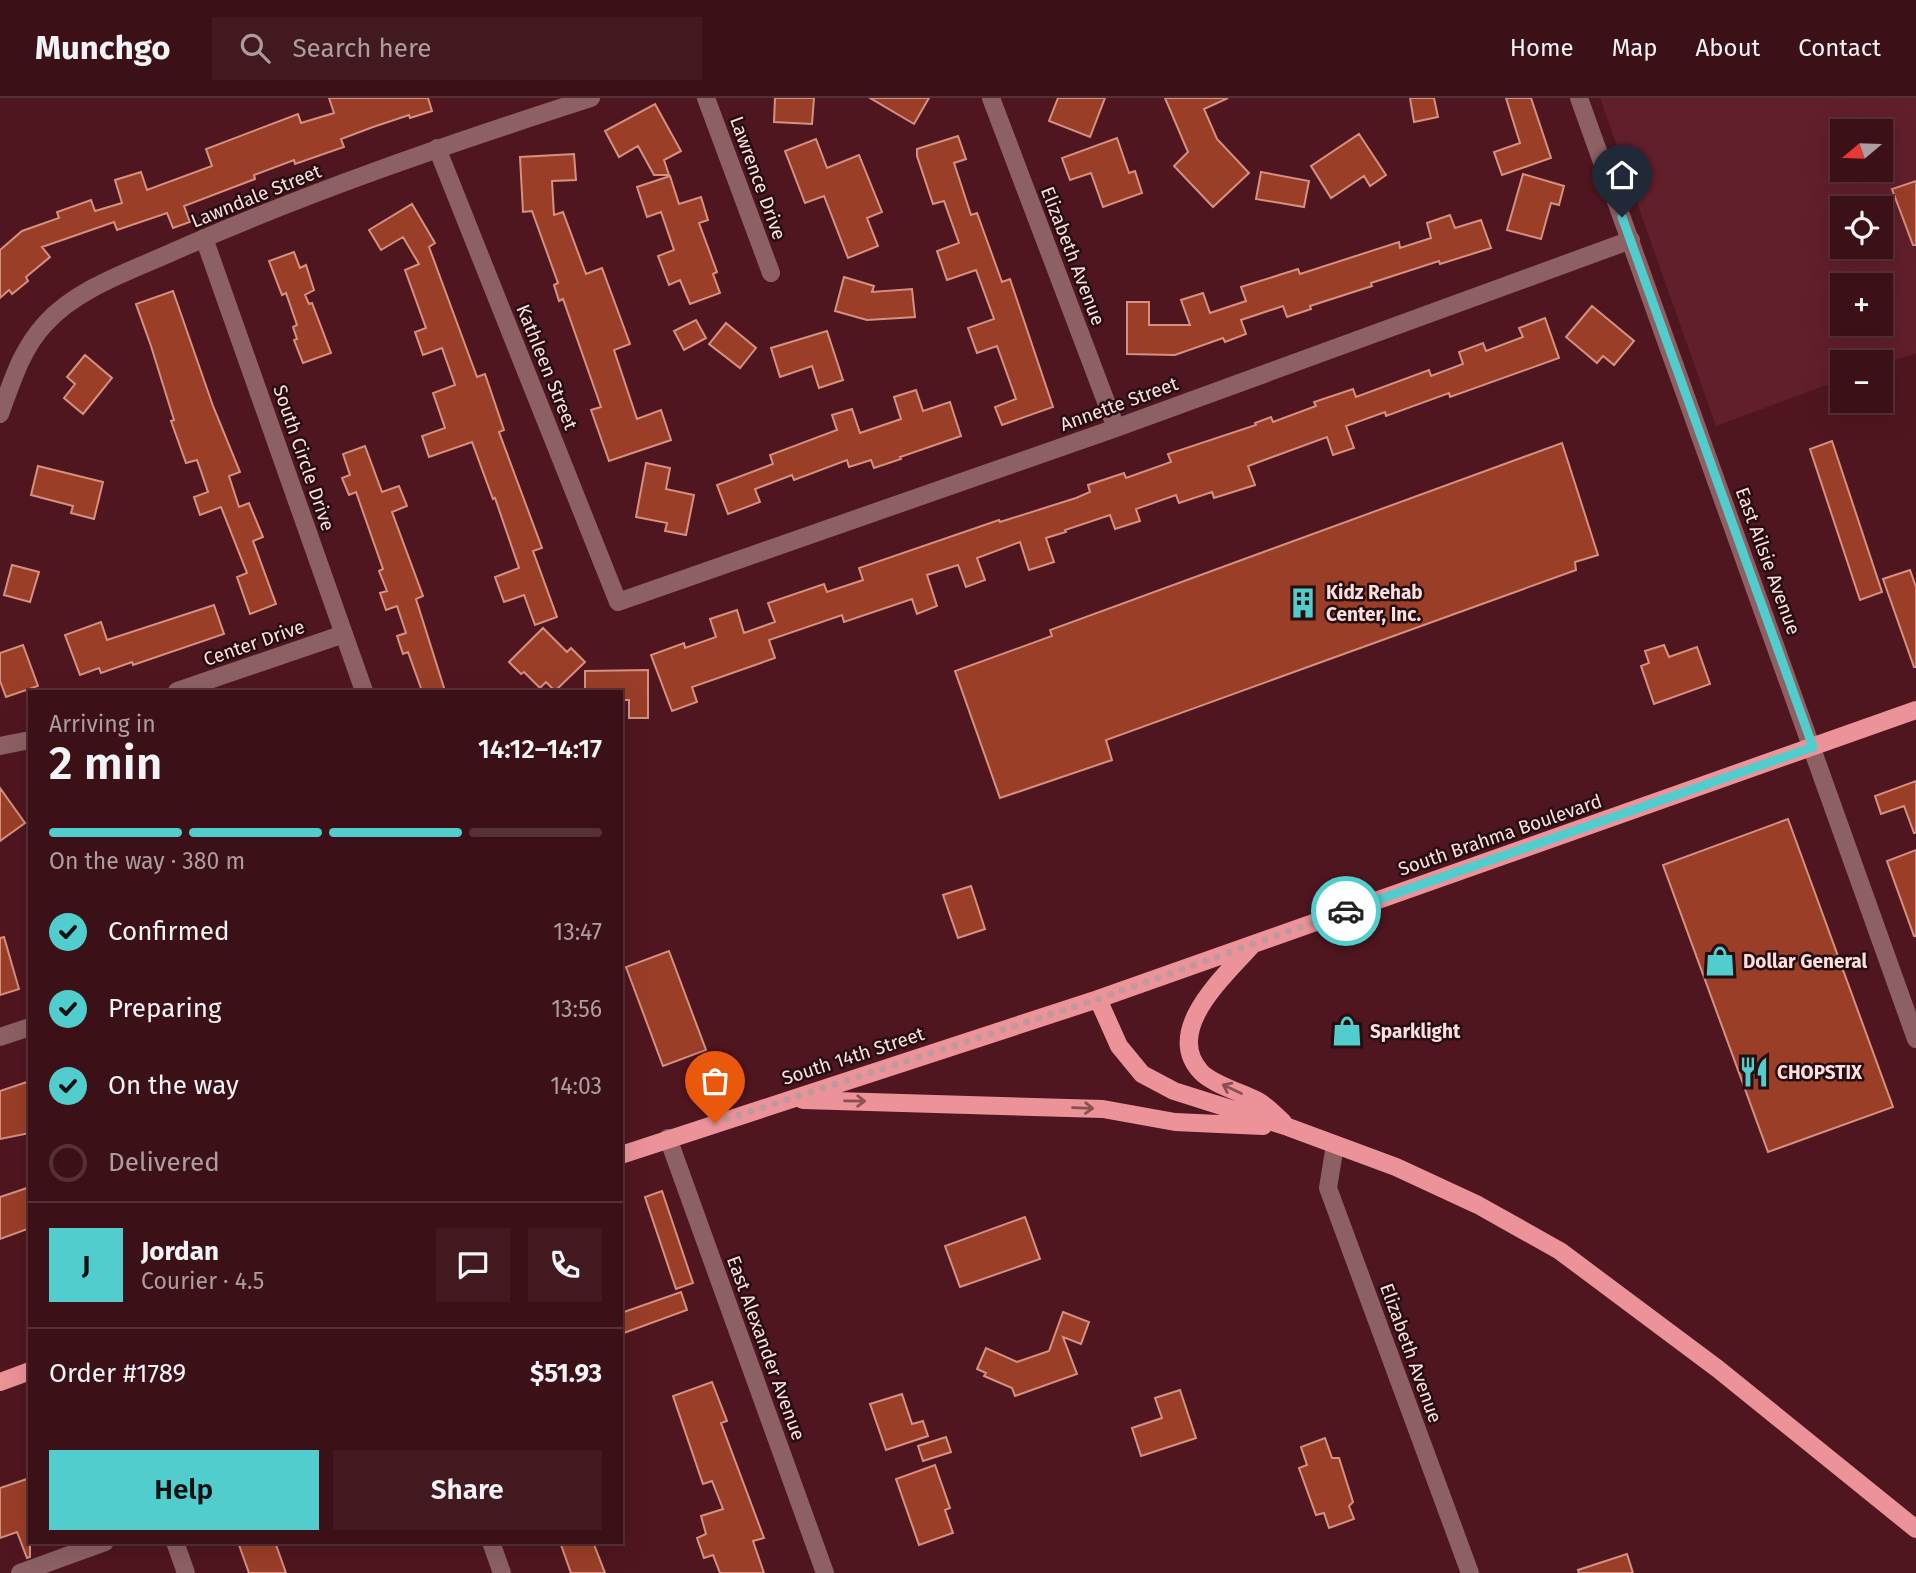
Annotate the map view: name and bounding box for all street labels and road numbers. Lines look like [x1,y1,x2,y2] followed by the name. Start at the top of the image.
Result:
[725,113,791,243] street label: Lawrence Drive
[188,159,325,233] street label: Lawndale Street
[1036,183,1110,329] street label: Elizabeth Avenue
[511,301,583,433] street label: Kathleen Street
[1057,372,1181,436] street label: Annette Street
[268,382,340,534] street label: South Circle Drive
[1731,484,1805,638] street label: East Ailsie Avenue
[200,615,308,671] street label: Center Drive
[1395,789,1605,881] street label: South Brahma Boulevard
[779,1022,927,1090] street label: South 14th Street
[722,1252,810,1444] street label: East Alexander Avenue
[1375,1280,1447,1426] street label: Elizabeth Avenue

